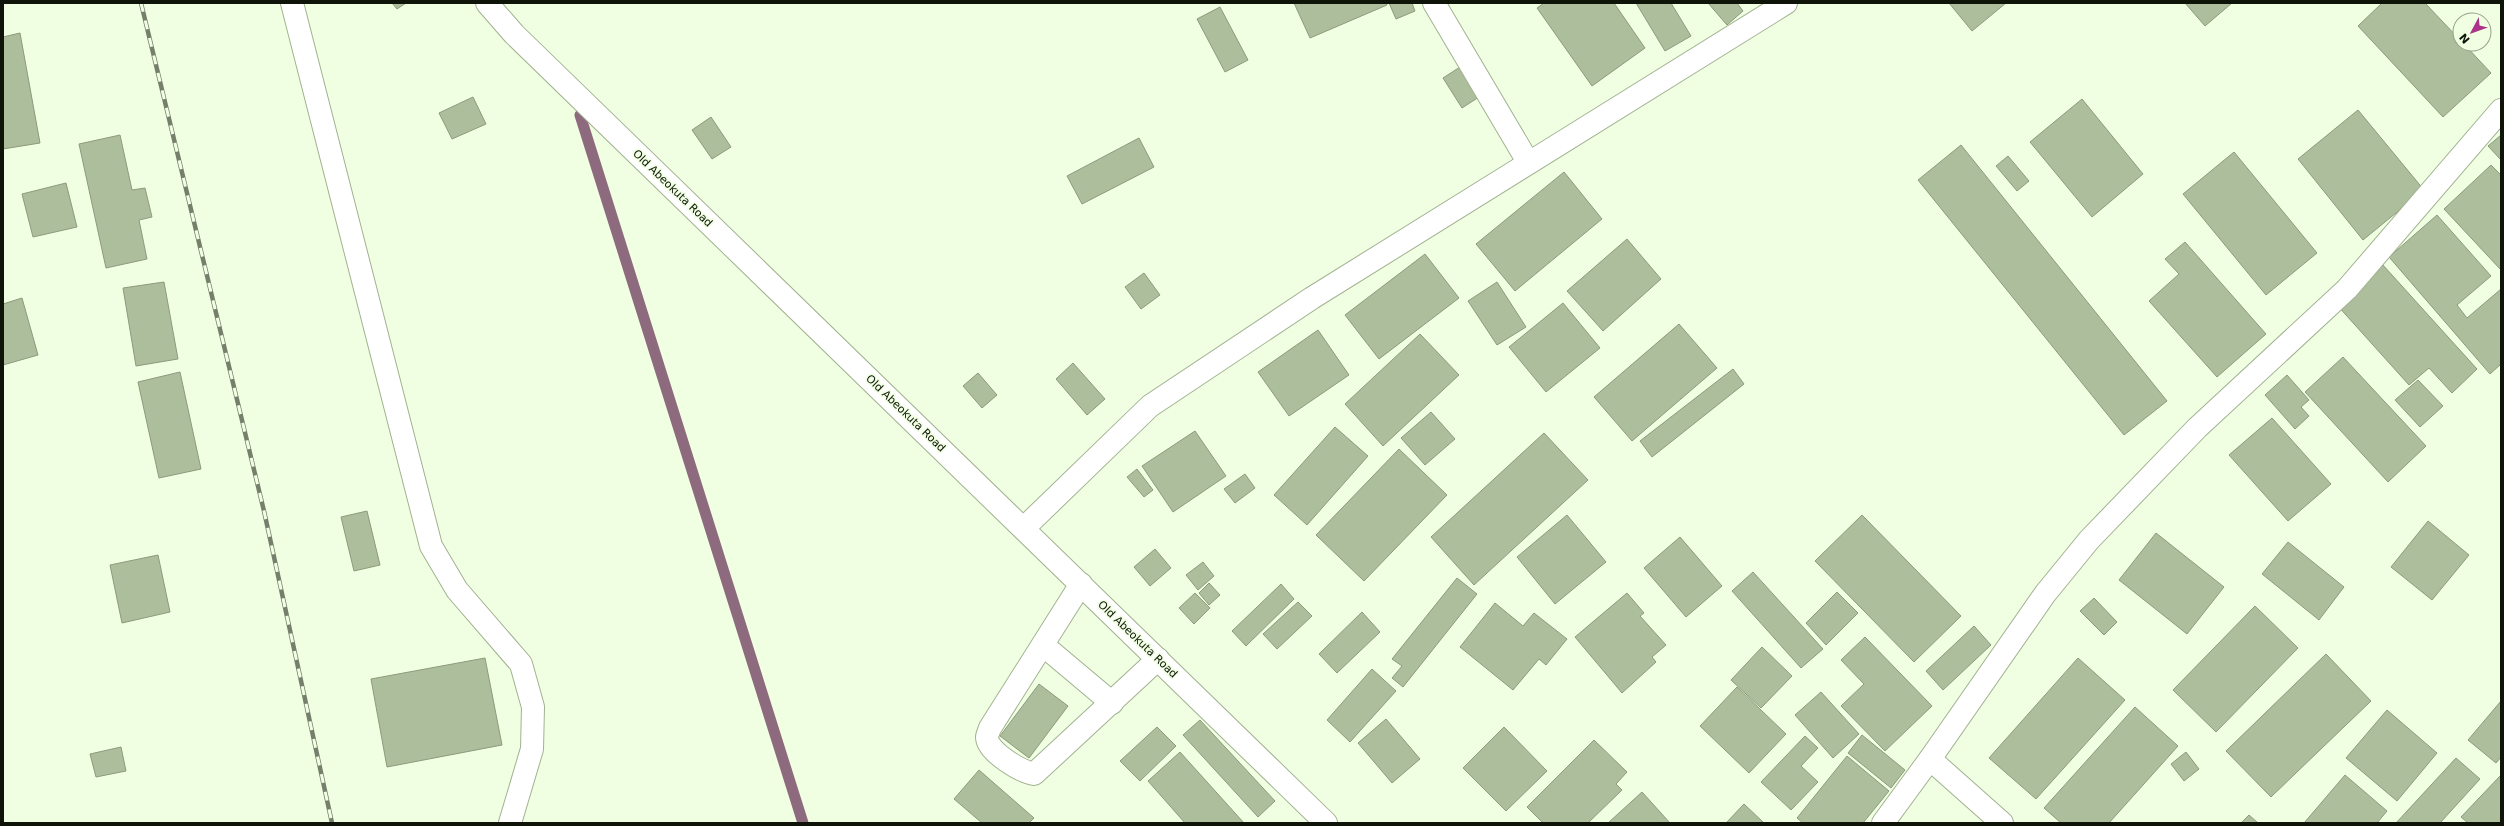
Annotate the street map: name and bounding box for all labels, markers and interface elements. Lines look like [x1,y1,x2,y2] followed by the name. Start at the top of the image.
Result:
[2452,12,2492,52] north arrow
[2457,30,2473,46] text: N
[630,147,715,230] street label: Old Abeokuta Road
[863,372,948,455] street label: Old Abeokuta Road
[1095,598,1180,681] street label: Old Abeokuta Road

